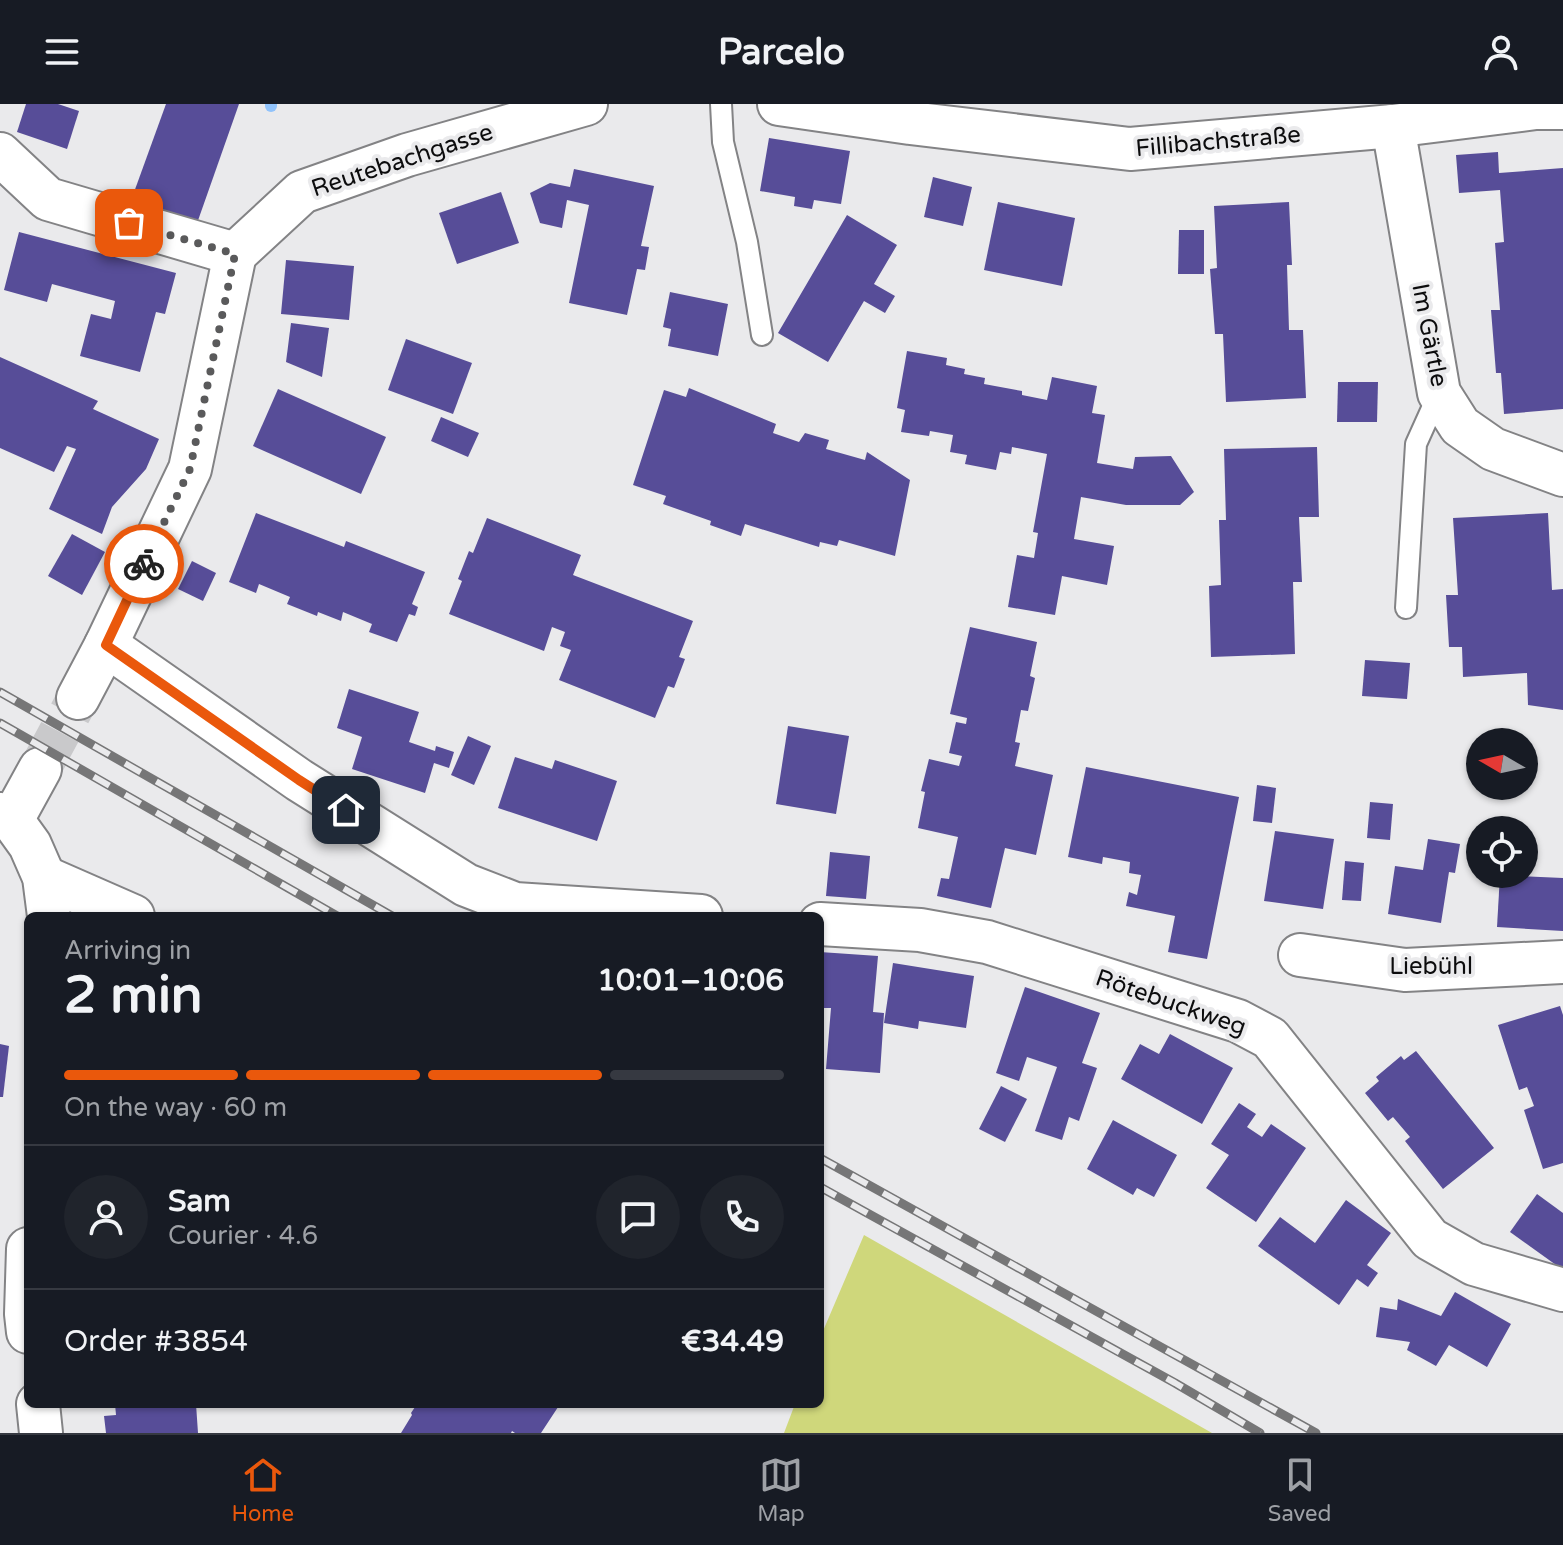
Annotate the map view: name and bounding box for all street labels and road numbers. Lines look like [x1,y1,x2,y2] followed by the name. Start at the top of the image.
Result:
[308,117,497,203] street label: Reutebachgasse
[1134,120,1302,163] street label: Fillibachstraße
[1405,281,1454,389] street label: Im Gärtle
[1389,952,1473,981] street label: Liebühl
[1092,963,1250,1042] street label: Rötebuckweg

